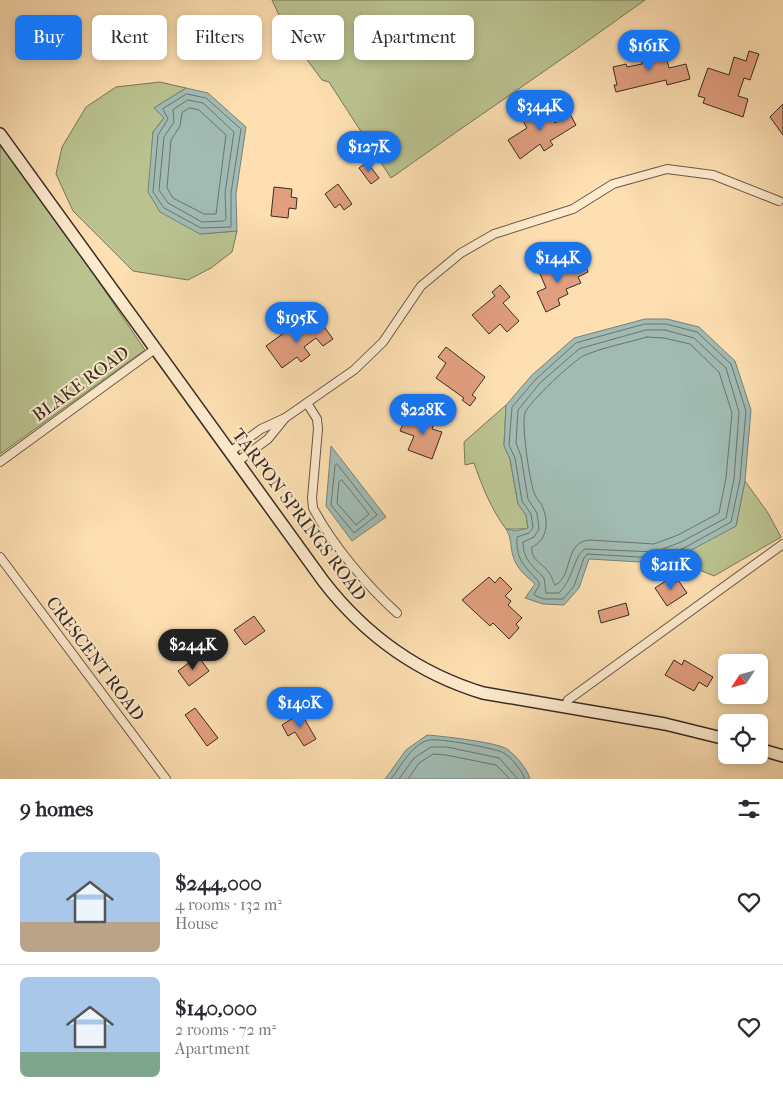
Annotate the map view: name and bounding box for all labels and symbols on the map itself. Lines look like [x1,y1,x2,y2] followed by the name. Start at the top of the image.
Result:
[614,30,684,72] pin: $161K
[505,90,575,132] pin: $344K
[334,130,404,173] pin: $127K
[523,242,593,284] pin: $144K
[262,302,332,344] pin: $195K
[29,342,133,426] street label: BLAKE ROAD
[388,394,458,436] pin: $228K
[227,425,371,605] street label: TARPON SPRINGS ROAD
[636,548,706,591] pin: $211K
[41,593,149,725] street label: CRESCENT ROAD
[158,628,228,671] pin: $244K
[718,654,768,704] north arrow
[265,686,335,729] pin: $140K

